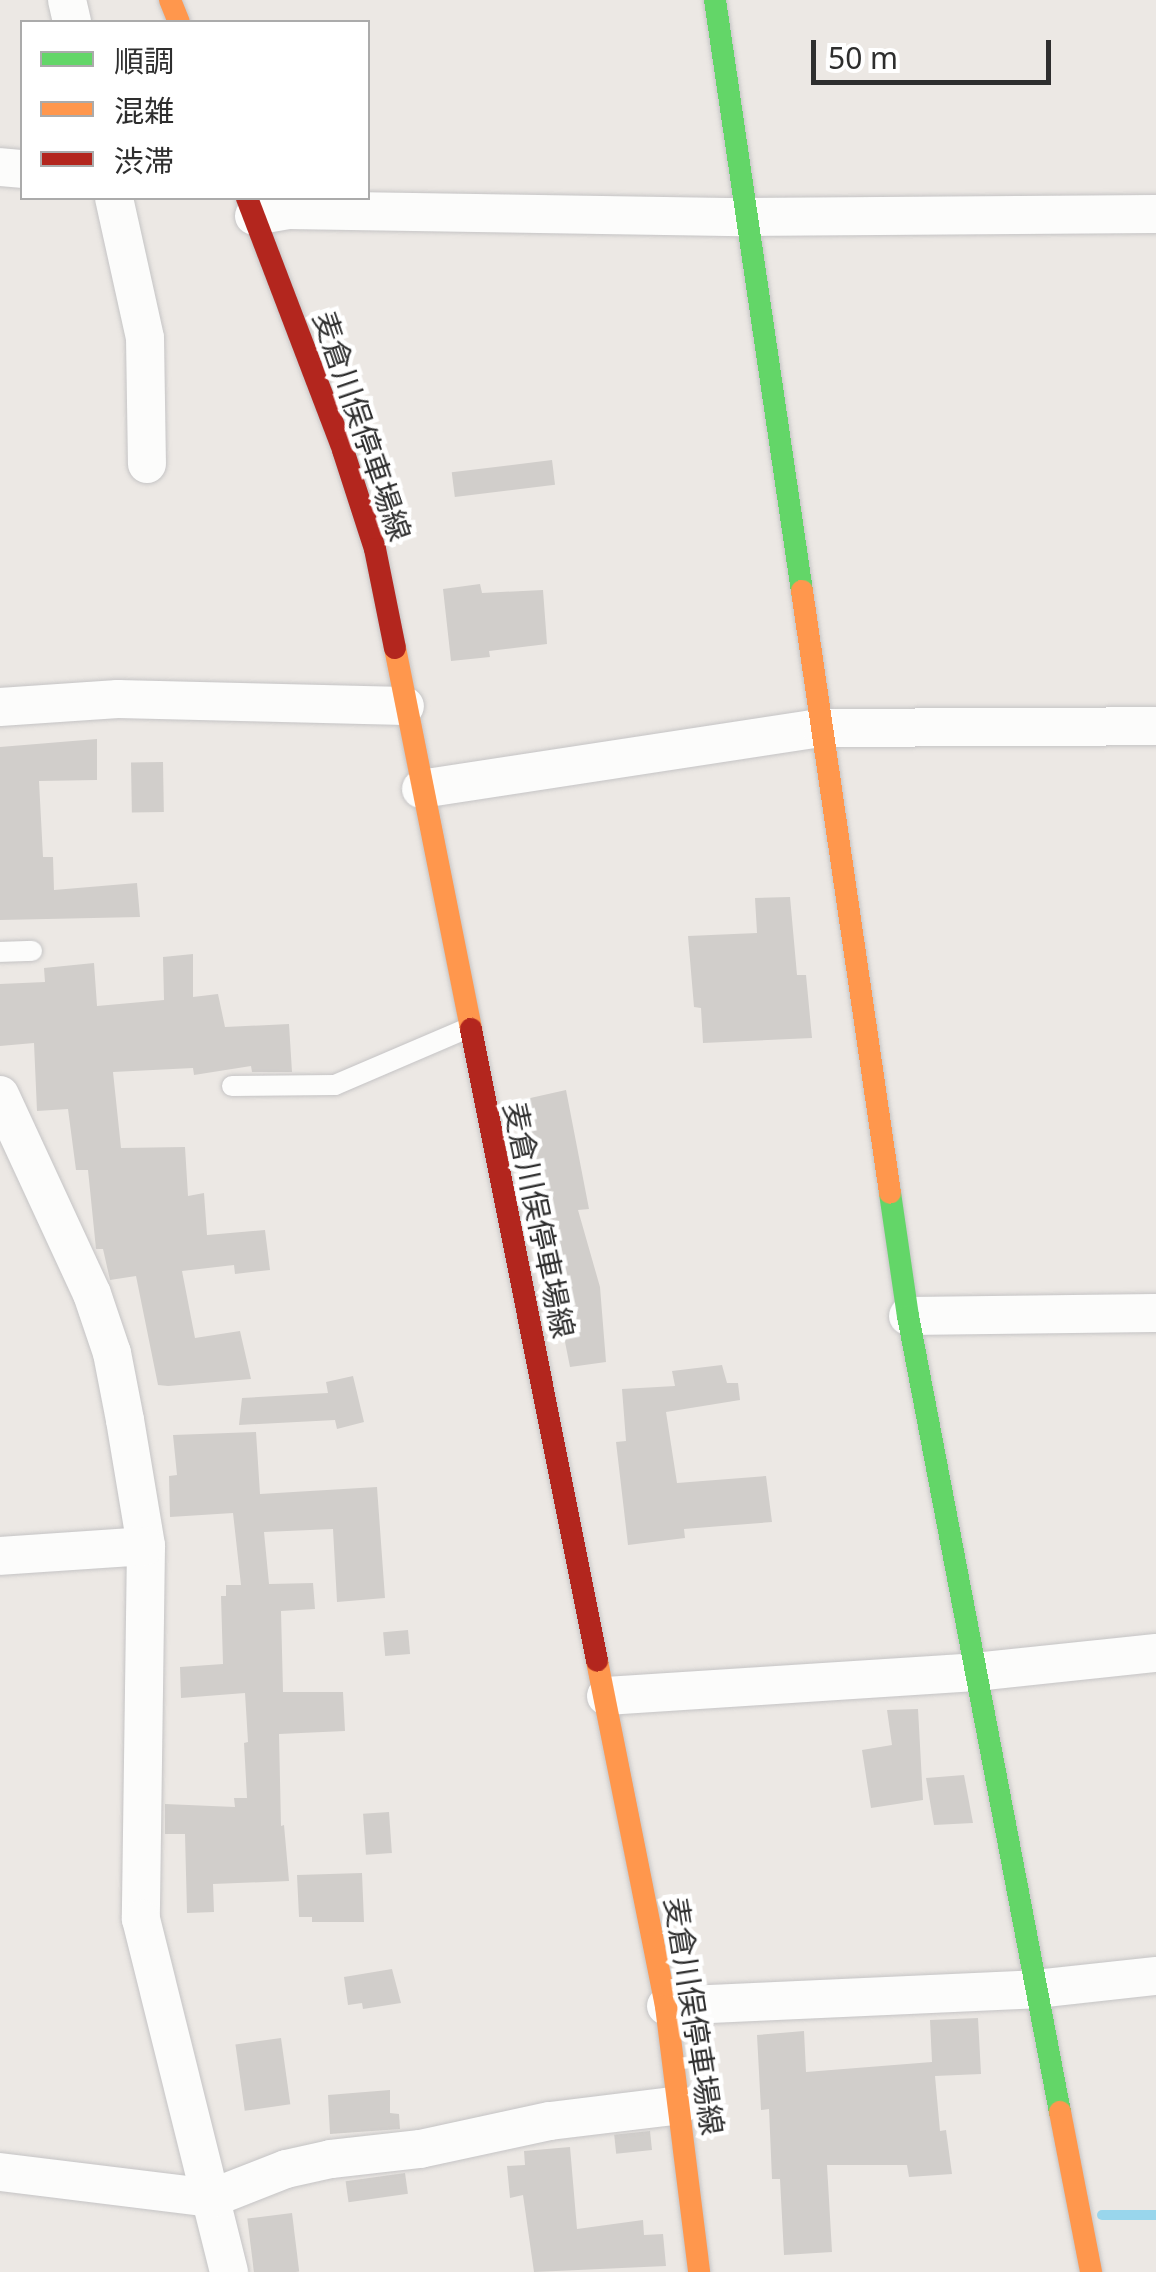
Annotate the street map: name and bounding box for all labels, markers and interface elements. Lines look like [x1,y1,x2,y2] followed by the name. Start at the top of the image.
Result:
[20,20,370,200] legend
[816,20,1056,82] scale bar
[828,37,898,78] text: 50 m
[114,40,174,81] text: 順調
[114,90,174,131] text: 混雑
[114,140,174,181] text: 渋滞
[306,307,418,545] street label: 麦倉川俣停車場線
[496,1099,582,1341] street label: 麦倉川俣停車場線
[657,1895,731,2137] street label: 麦倉川俣停車場線

